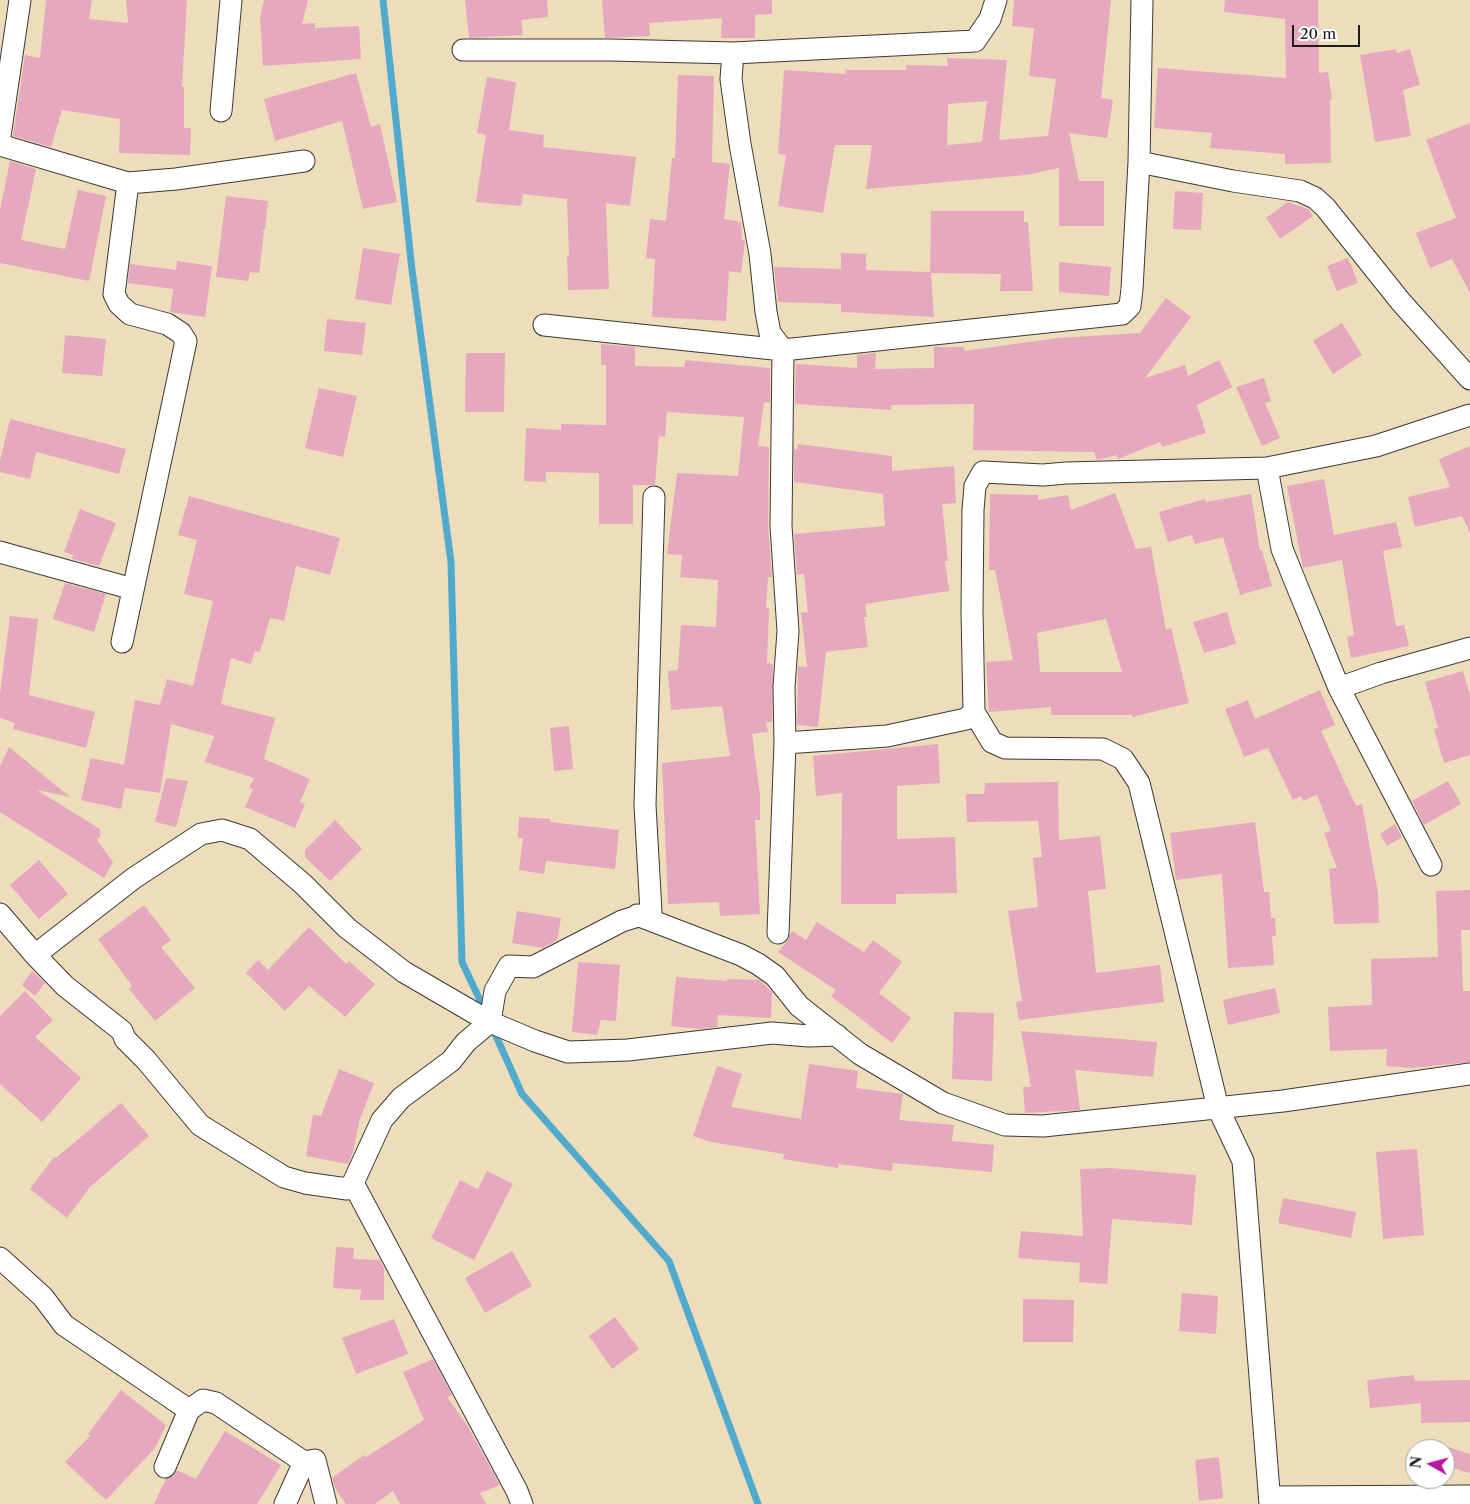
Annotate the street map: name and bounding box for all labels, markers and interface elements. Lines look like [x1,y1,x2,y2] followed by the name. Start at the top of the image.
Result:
[1295,15,1362,47] scale bar
[1300,24,1336,43] text: 20 m
[1405,1439,1455,1489] north arrow
[1406,1455,1426,1469] text: N

